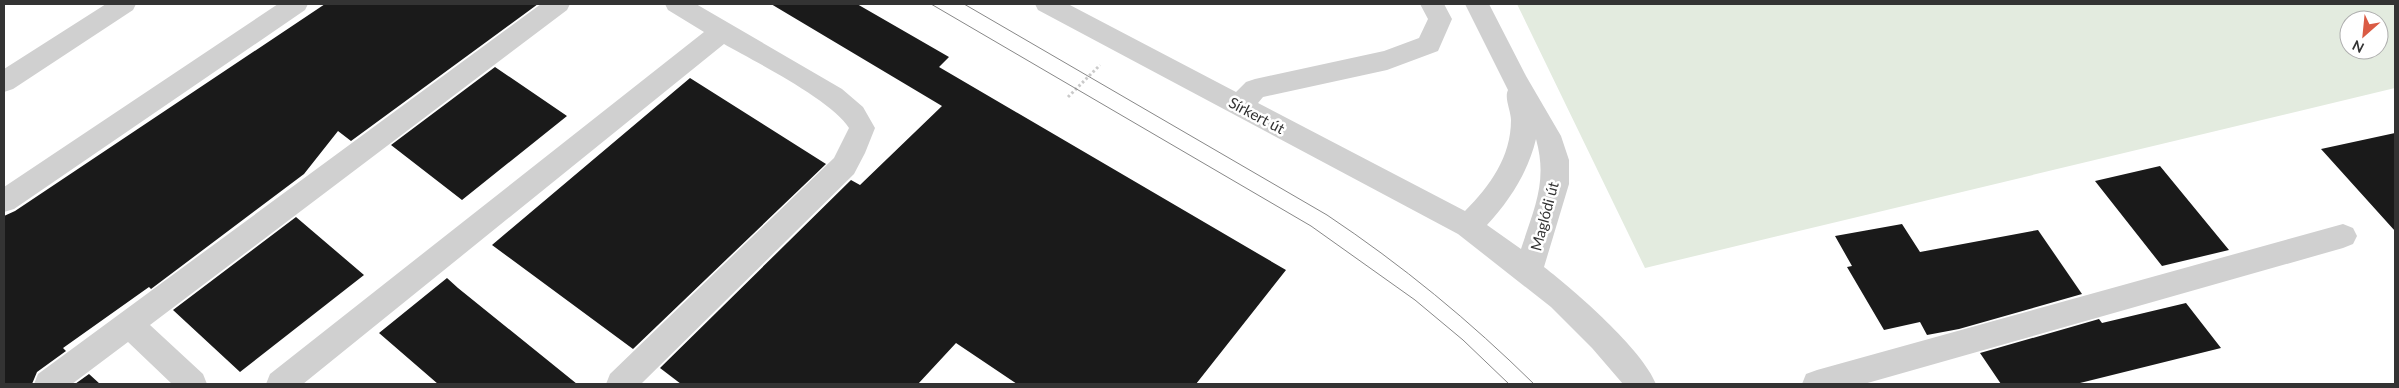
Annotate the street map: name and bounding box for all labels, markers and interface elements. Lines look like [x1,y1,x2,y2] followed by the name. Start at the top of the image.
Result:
[2339,10,2389,60] north arrow
[2349,37,2367,57] text: N
[1226,93,1289,137] street label: Sírkert út
[1526,179,1562,252] street label: Maglódi út

